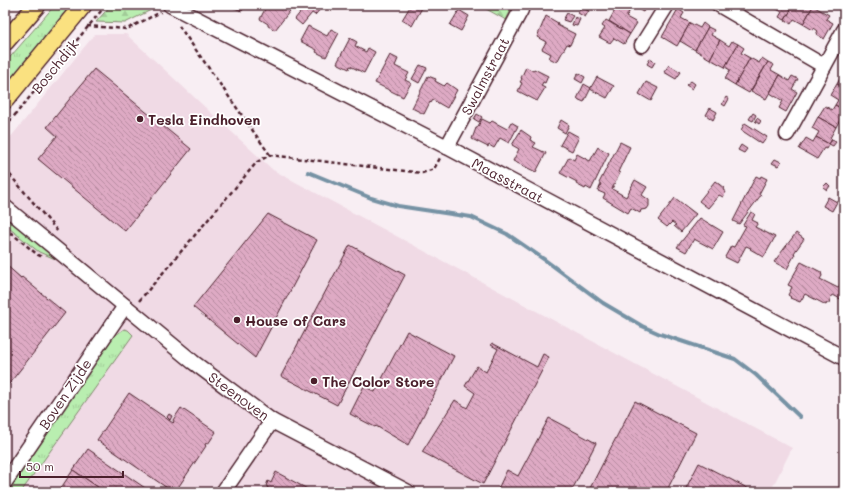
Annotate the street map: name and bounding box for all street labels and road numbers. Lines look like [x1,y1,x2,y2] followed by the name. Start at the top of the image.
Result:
[456,34,514,118] street label: Swalmstraat
[27,35,83,97] street label: Boschdijk
[469,153,547,207] street label: Maasstraat
[34,355,96,433] street label: Boven Zijde
[205,367,273,425] street label: Steenoven

